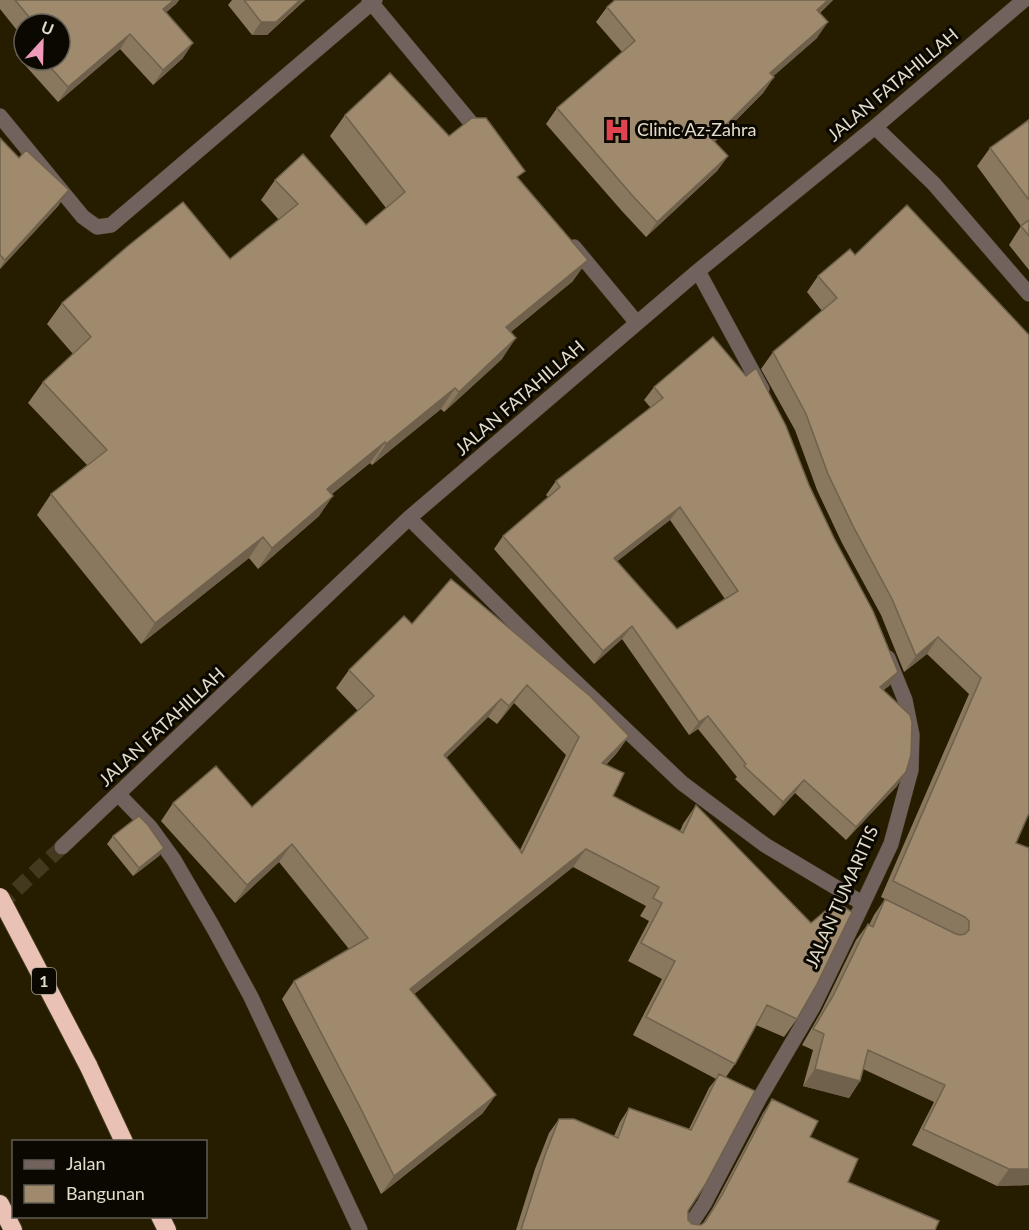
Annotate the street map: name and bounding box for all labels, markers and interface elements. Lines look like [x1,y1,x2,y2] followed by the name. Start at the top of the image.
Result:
[12,12,72,72] north arrow
[39,17,57,39] text: U
[822,23,962,145] street label: JALAN FATAHILLAH
[602,115,632,145] hospital icon: Clinic Az-Zahra
[637,118,756,140] place label: Clinic Az-Zahra
[450,335,589,459] street label: JALAN FATAHILLAH
[94,662,229,790] street label: JALAN FATAHILLAH
[800,822,882,971] street label: JALAN TUMARITIS
[32,968,56,994] road number: 1
[12,1140,207,1218] legend
[66,1152,105,1174] text: Jalan
[66,1182,145,1204] text: Bangunan

